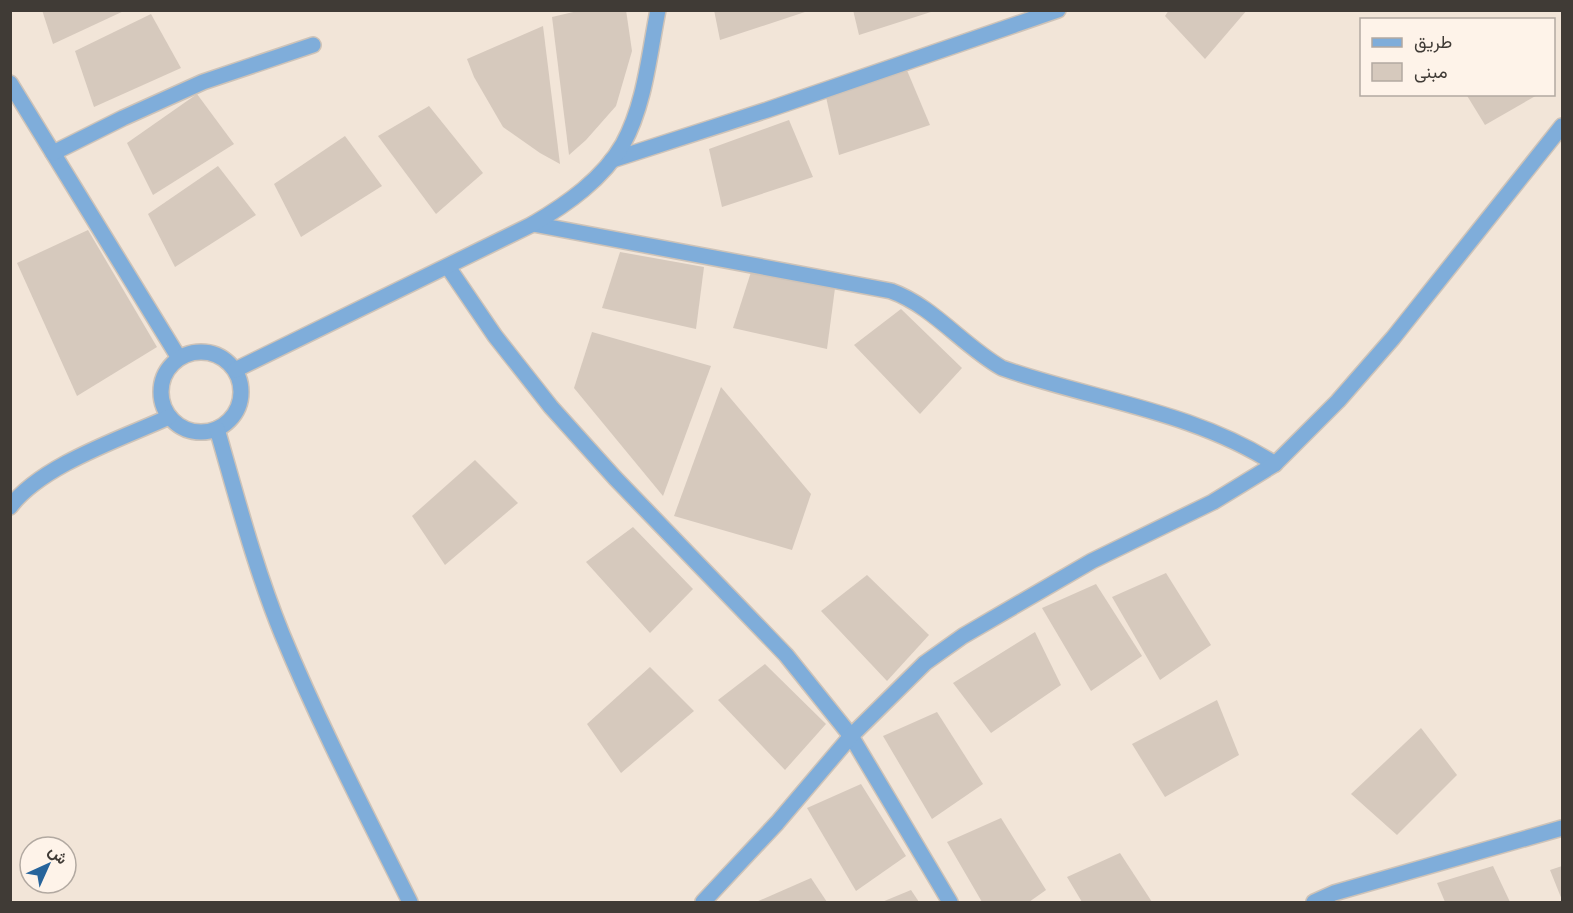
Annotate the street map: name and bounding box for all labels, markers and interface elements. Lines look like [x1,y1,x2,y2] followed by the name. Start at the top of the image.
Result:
[1360,18,1555,96] legend
[1414,31,1452,53] text: طريق
[1414,61,1448,83] text: مبنى
[18,835,78,895] north arrow
[45,841,72,868] text: ش

